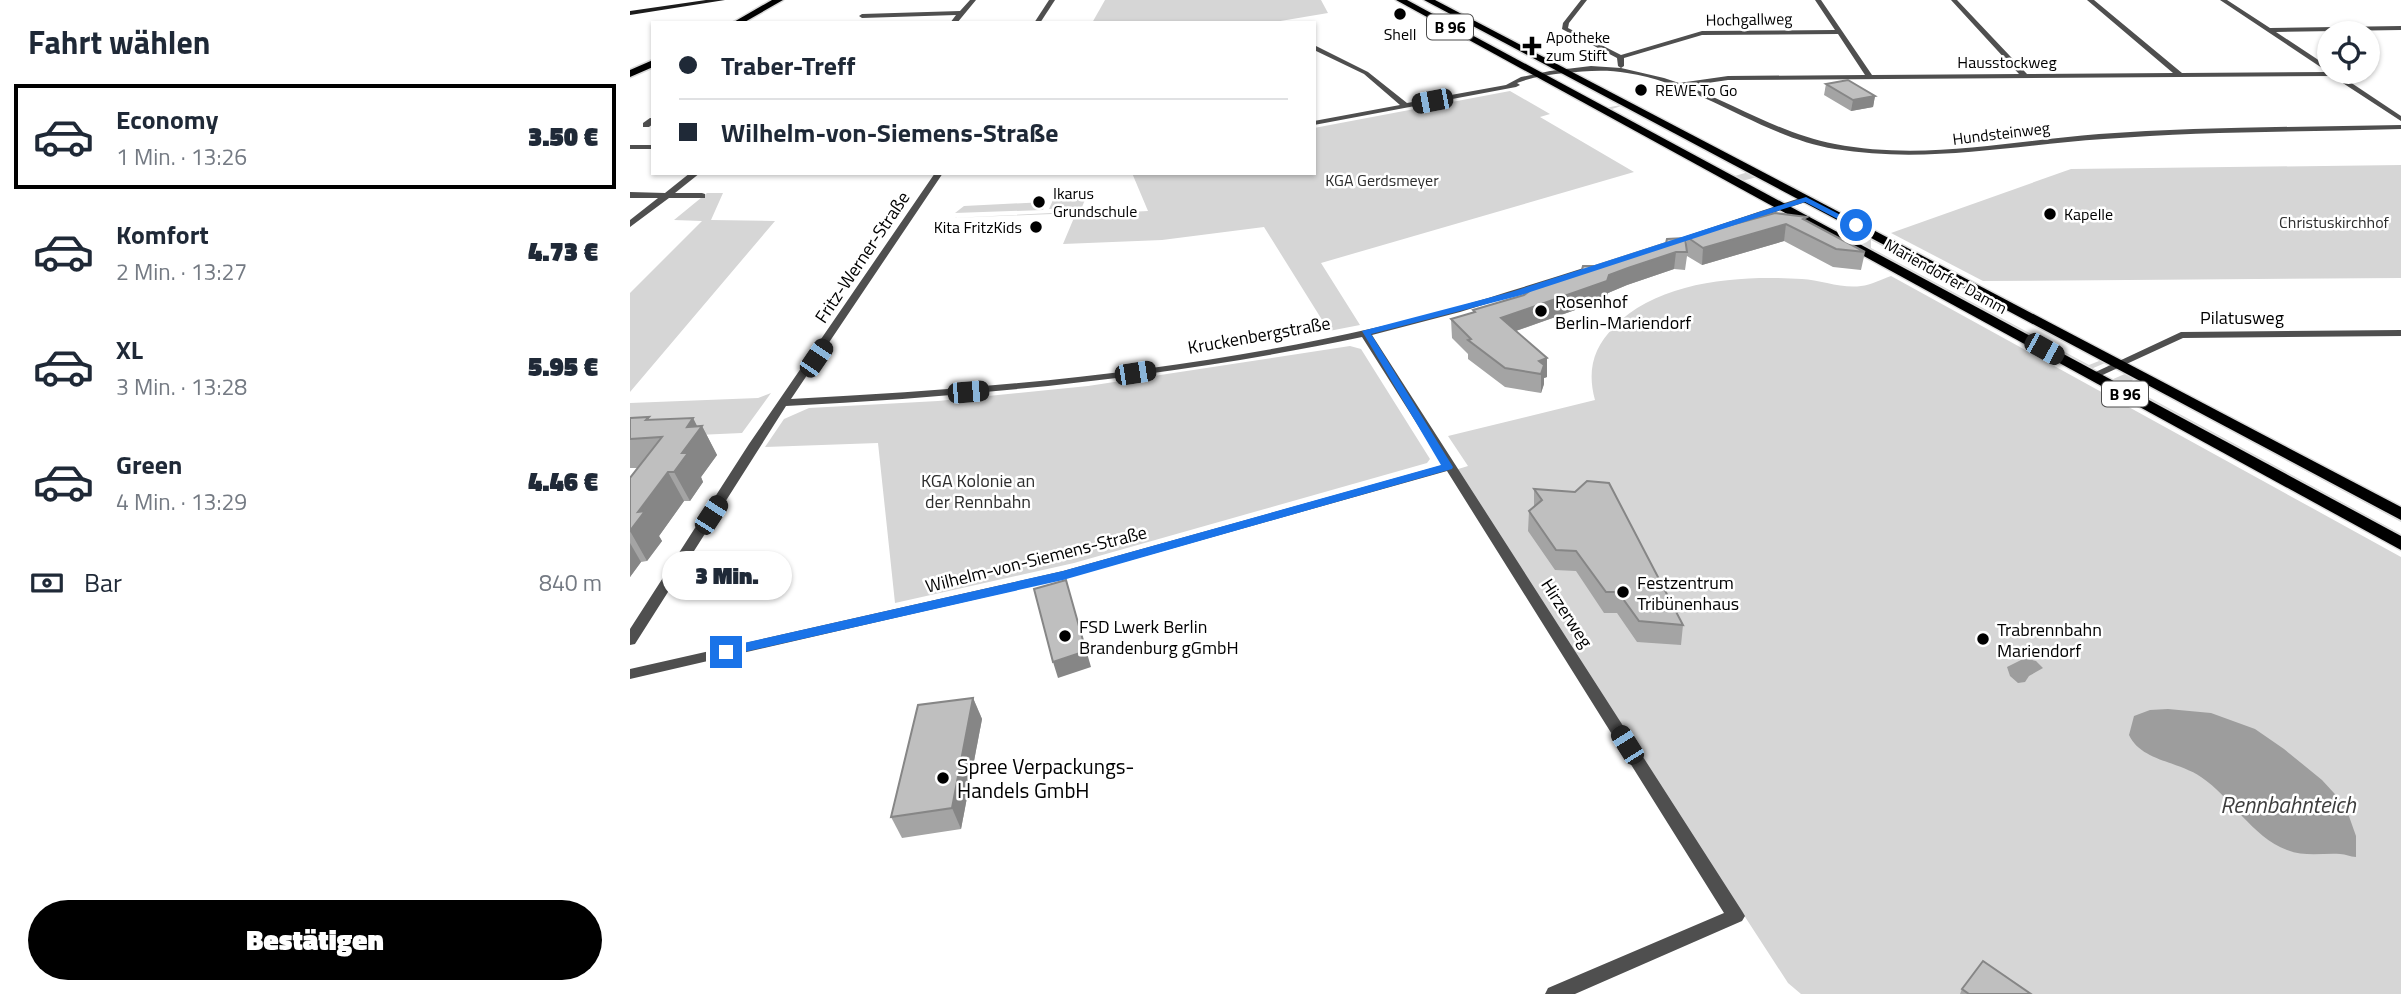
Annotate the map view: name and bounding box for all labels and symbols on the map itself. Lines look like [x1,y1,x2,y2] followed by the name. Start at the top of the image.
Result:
[1392,6,1408,22] marker: Shell
[1705,6,1793,32] street label: Hochgallweg
[1427,15,1473,40] road number: B 96
[1384,22,1416,46] place label: Shell
[1546,25,1610,67] place label: Apotheke zum Stift
[1524,38,1540,54] marker: Apotheke zum Stift
[1957,50,2057,74] street label: Hausstockweg
[1655,78,1737,102] place label: REWE To Go
[1633,82,1649,98] marker: REWE To Go
[1410,87,1455,115] car
[1951,115,2051,151] street label: Hundsteinweg
[1325,168,1439,192] park label: KGA Gerdsmeyer
[1053,181,1137,223] place label: Ikarus Grundschule
[808,186,916,328] street label: Fritz-Werner-Straße
[1031,194,1047,210] marker: Ikarus Grundschule
[2064,202,2113,226] place label: Kapelle
[2042,206,2058,222] marker: Kapelle
[1840,209,1872,241] route start
[2279,210,2390,234] park label: Christuskirchhof
[934,215,1022,239] place label: Kita FritzKids
[1028,219,1044,235] marker: Kita FritzKids
[1880,232,2012,320] street label: Mariendorfer Damm
[1555,288,1691,336] place label: Rosenhof Berlin-Mariendorf
[1533,303,1549,319] marker: Rosenhof Berlin-Mariendorf
[2200,304,2284,331] street label: Pilatusweg
[1186,309,1332,361] street label: Kruckenbergstraße
[2021,330,2068,368] car
[796,335,837,381] car
[1113,359,1158,387] car
[947,380,990,404] car
[2102,382,2148,406] road number: B 96
[921,467,1035,515] park label: KGA Kolonie an der Rennbahn
[691,492,732,538] car
[922,518,1150,600] street label: Wilhelm-von-Siemens-Straße
[661,550,791,600] callout: 3 Min.
[1637,569,1739,617] place label: Festzentrum Tribünenhaus
[1535,573,1599,653] street label: Hirzerweg
[1615,584,1631,600] marker: Festzentrum Tribünenhaus
[1079,613,1239,661] place label: FSD Lwerk Berlin Brandenburg gGmbH
[1997,616,2102,664] place label: Trabrennbahn Mariendorf
[1057,628,1073,644] marker: FSD Lwerk Berlin Brandenburg gGmbH
[1975,631,1991,647] marker: Trabrennbahn Mariendorf
[710,636,742,668] route end
[1607,722,1648,768] car
[957,750,1135,806] place label: Spree Verpackungs- Handels GmbH
[935,770,951,786] marker: Spree Verpackungs- Handels GmbH
[2220,787,2356,822] water label: Rennbahnteich

